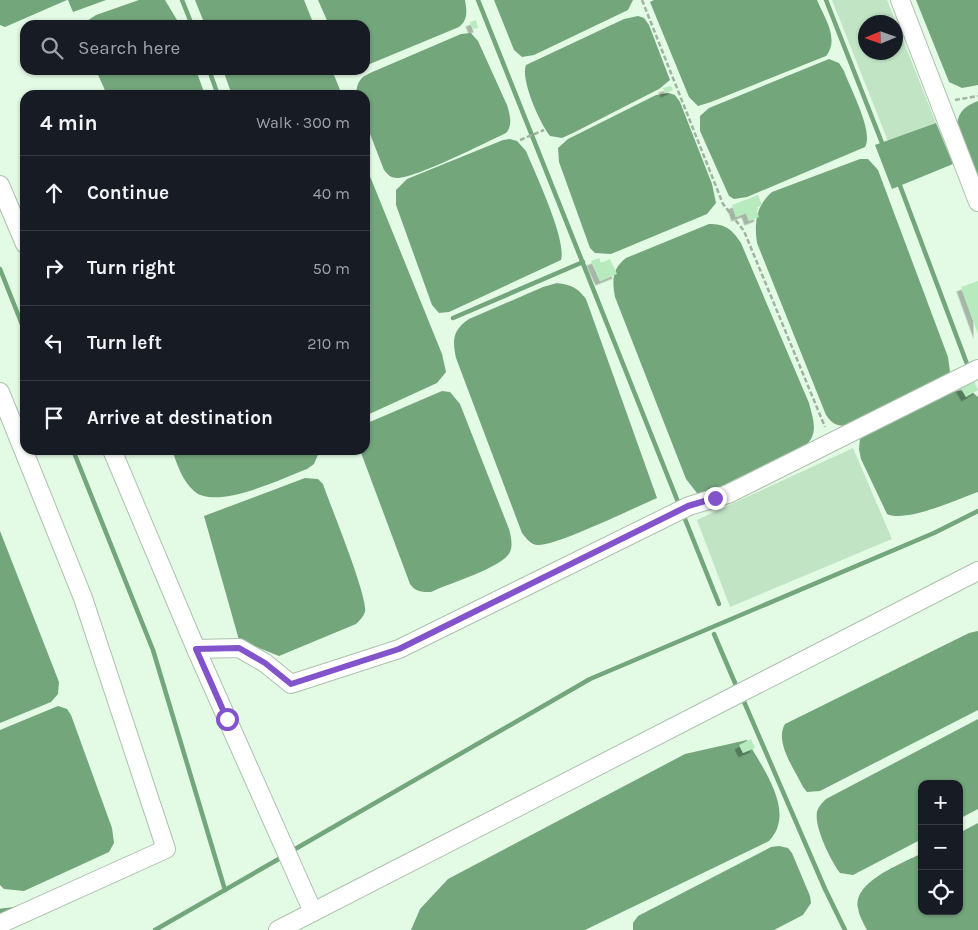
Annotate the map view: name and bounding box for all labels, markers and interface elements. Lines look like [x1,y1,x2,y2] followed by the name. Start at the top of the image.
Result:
[858,15,903,60] north arrow
[20,20,370,75] search box
[38,34,66,62] icon: search
[78,37,180,59] text: Search here
[40,111,98,135] text: 4 min
[256,113,350,132] text: Walk · 300 m
[40,179,68,207] icon: ahead
[87,182,169,204] text: Continue
[313,184,350,203] text: 40 m
[40,254,68,282] icon: right
[87,257,176,279] text: Turn right
[313,259,350,278] text: 50 m
[40,329,68,357] icon: left
[87,332,162,354] text: Turn left
[307,334,350,353] text: 210 m
[40,404,68,432] icon: arrive
[87,407,273,429] text: Arrive at destination
[704,487,727,510] route end
[216,708,239,731] route start
[918,780,963,915] map controls
[918,780,963,825] button: +
[918,825,963,870] button: −
[918,870,963,915] button: locate

